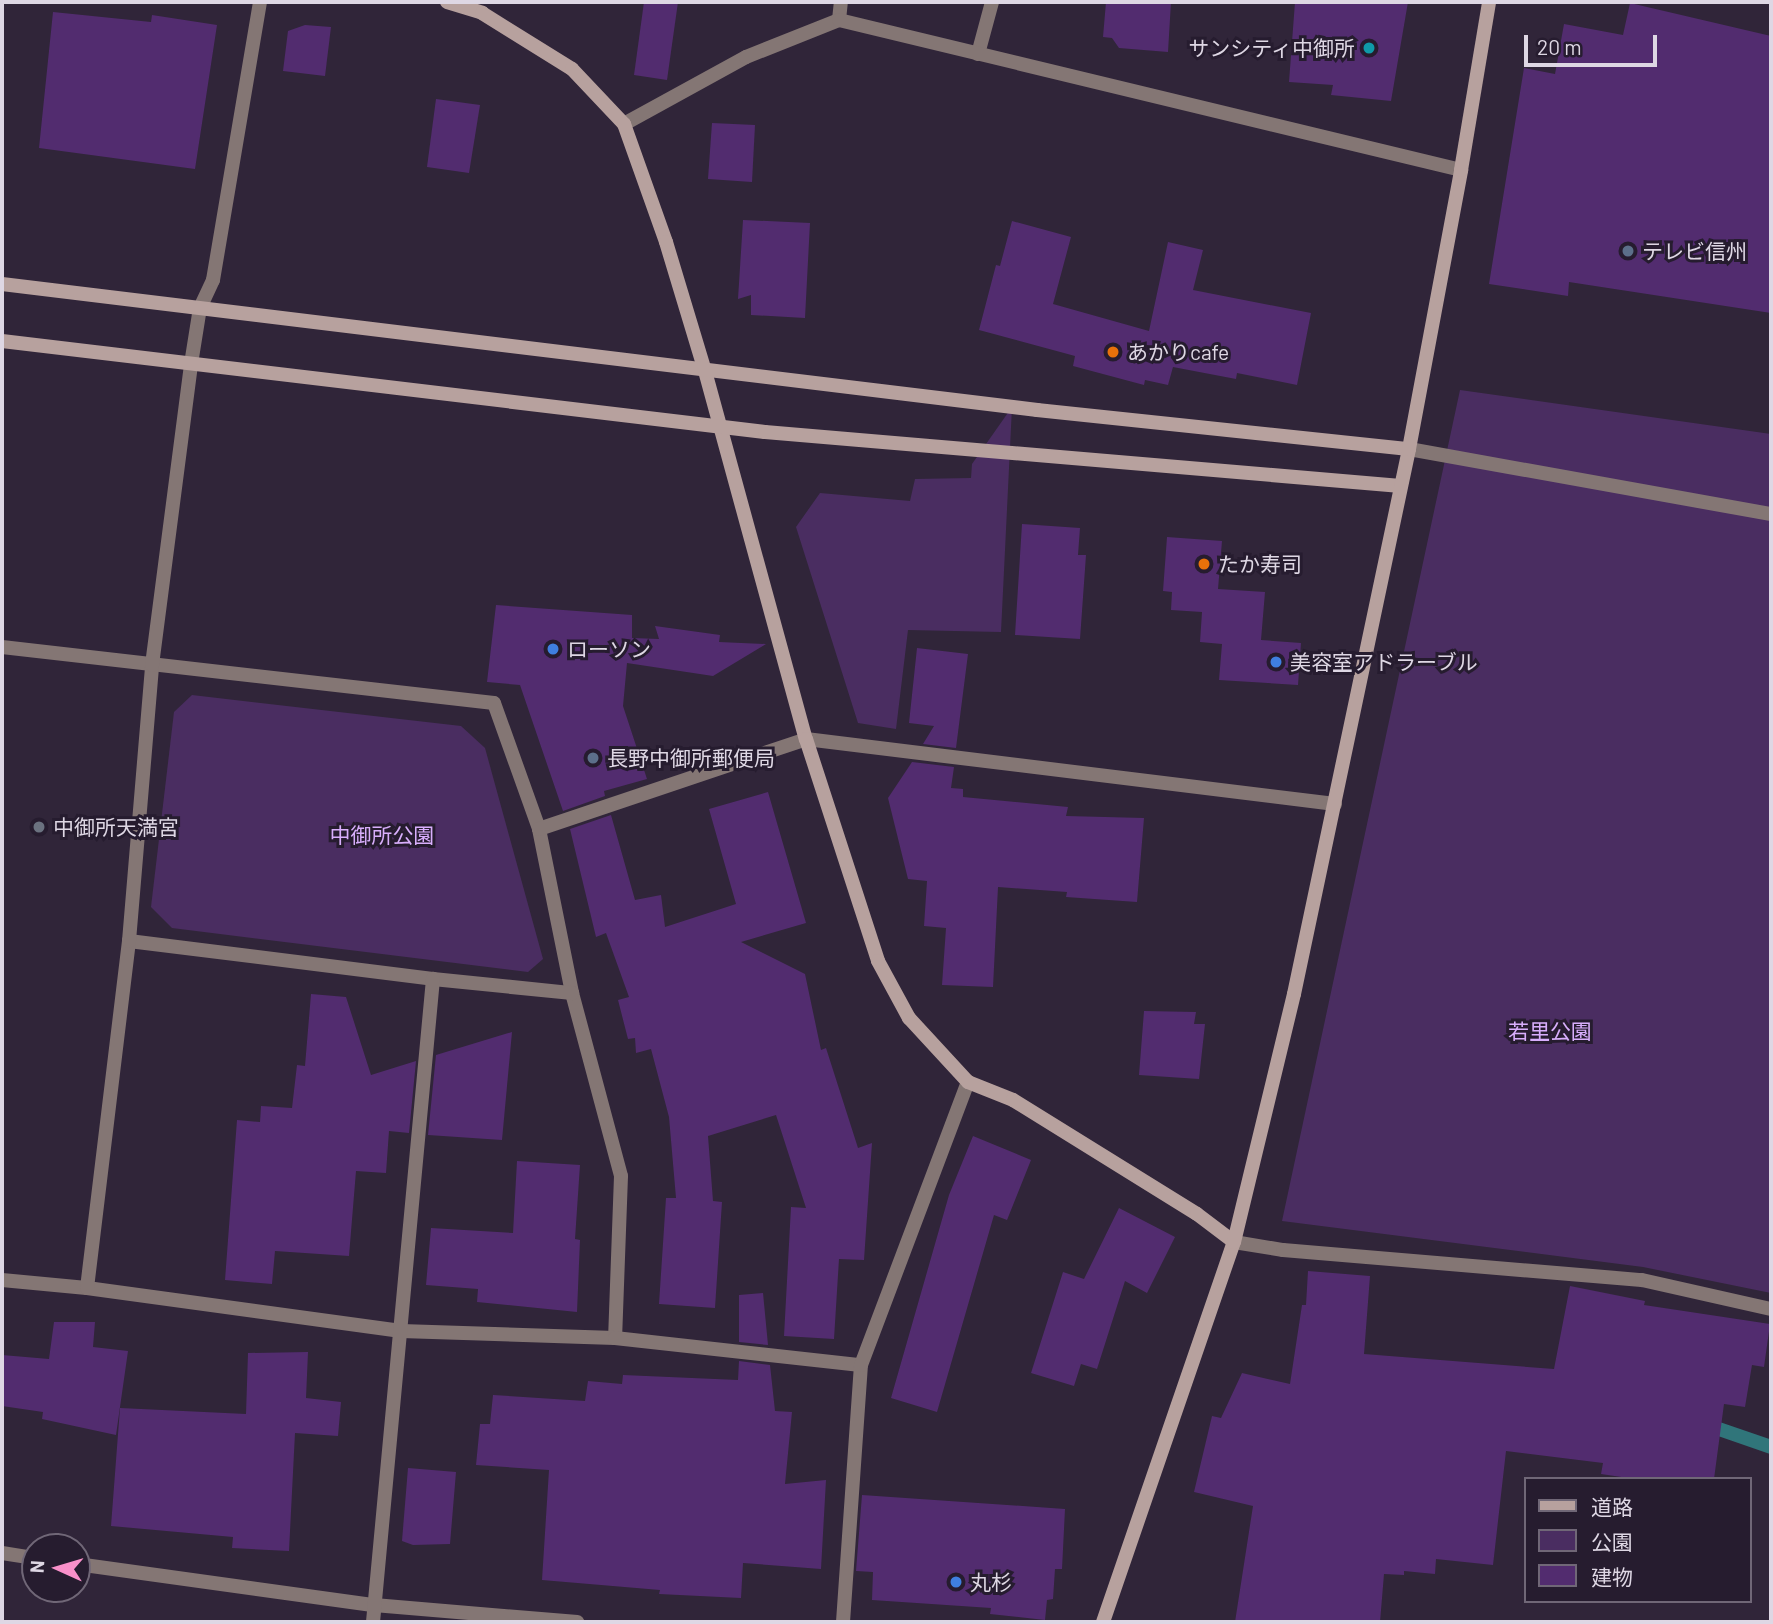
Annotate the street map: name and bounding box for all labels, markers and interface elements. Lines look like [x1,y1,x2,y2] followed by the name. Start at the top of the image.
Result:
[1528,21,1661,65] scale bar
[1537,34,1582,59] text: 20 m
[1187,35,1355,61] place label: サンシティ中御所
[1361,40,1377,56] marker: サンシティ中御所
[1642,238,1747,264] place label: テレビ信州
[1620,243,1636,259] marker: テレビ信州
[1127,339,1229,365] place label: あかりcafe
[1105,344,1121,360] marker: あかりcafe
[1218,551,1302,577] place label: たか寿司
[1196,556,1212,572] marker: たか寿司
[567,636,651,662] place label: ローソン
[545,641,561,657] marker: ローソン
[1290,649,1479,675] place label: 美容室アドラーブル
[1268,654,1284,670] marker: 美容室アドラーブル
[607,745,775,771] place label: 長野中御所郵便局
[585,750,601,766] marker: 長野中御所郵便局
[53,814,179,840] place label: 中御所天満宮
[31,819,47,835] marker: 中御所天満宮
[330,822,434,848] park label: 中御所公園
[1508,1018,1592,1044] park label: 若里公園
[1524,1477,1752,1603] legend
[1591,1494,1633,1519] text: 道路
[1591,1529,1633,1554] text: 公園
[21,1533,91,1603] north arrow
[25,1560,48,1574] text: N
[1591,1564,1633,1589] text: 建物
[970,1569,1012,1595] place label: 丸杉
[948,1574,964,1590] marker: 丸杉

